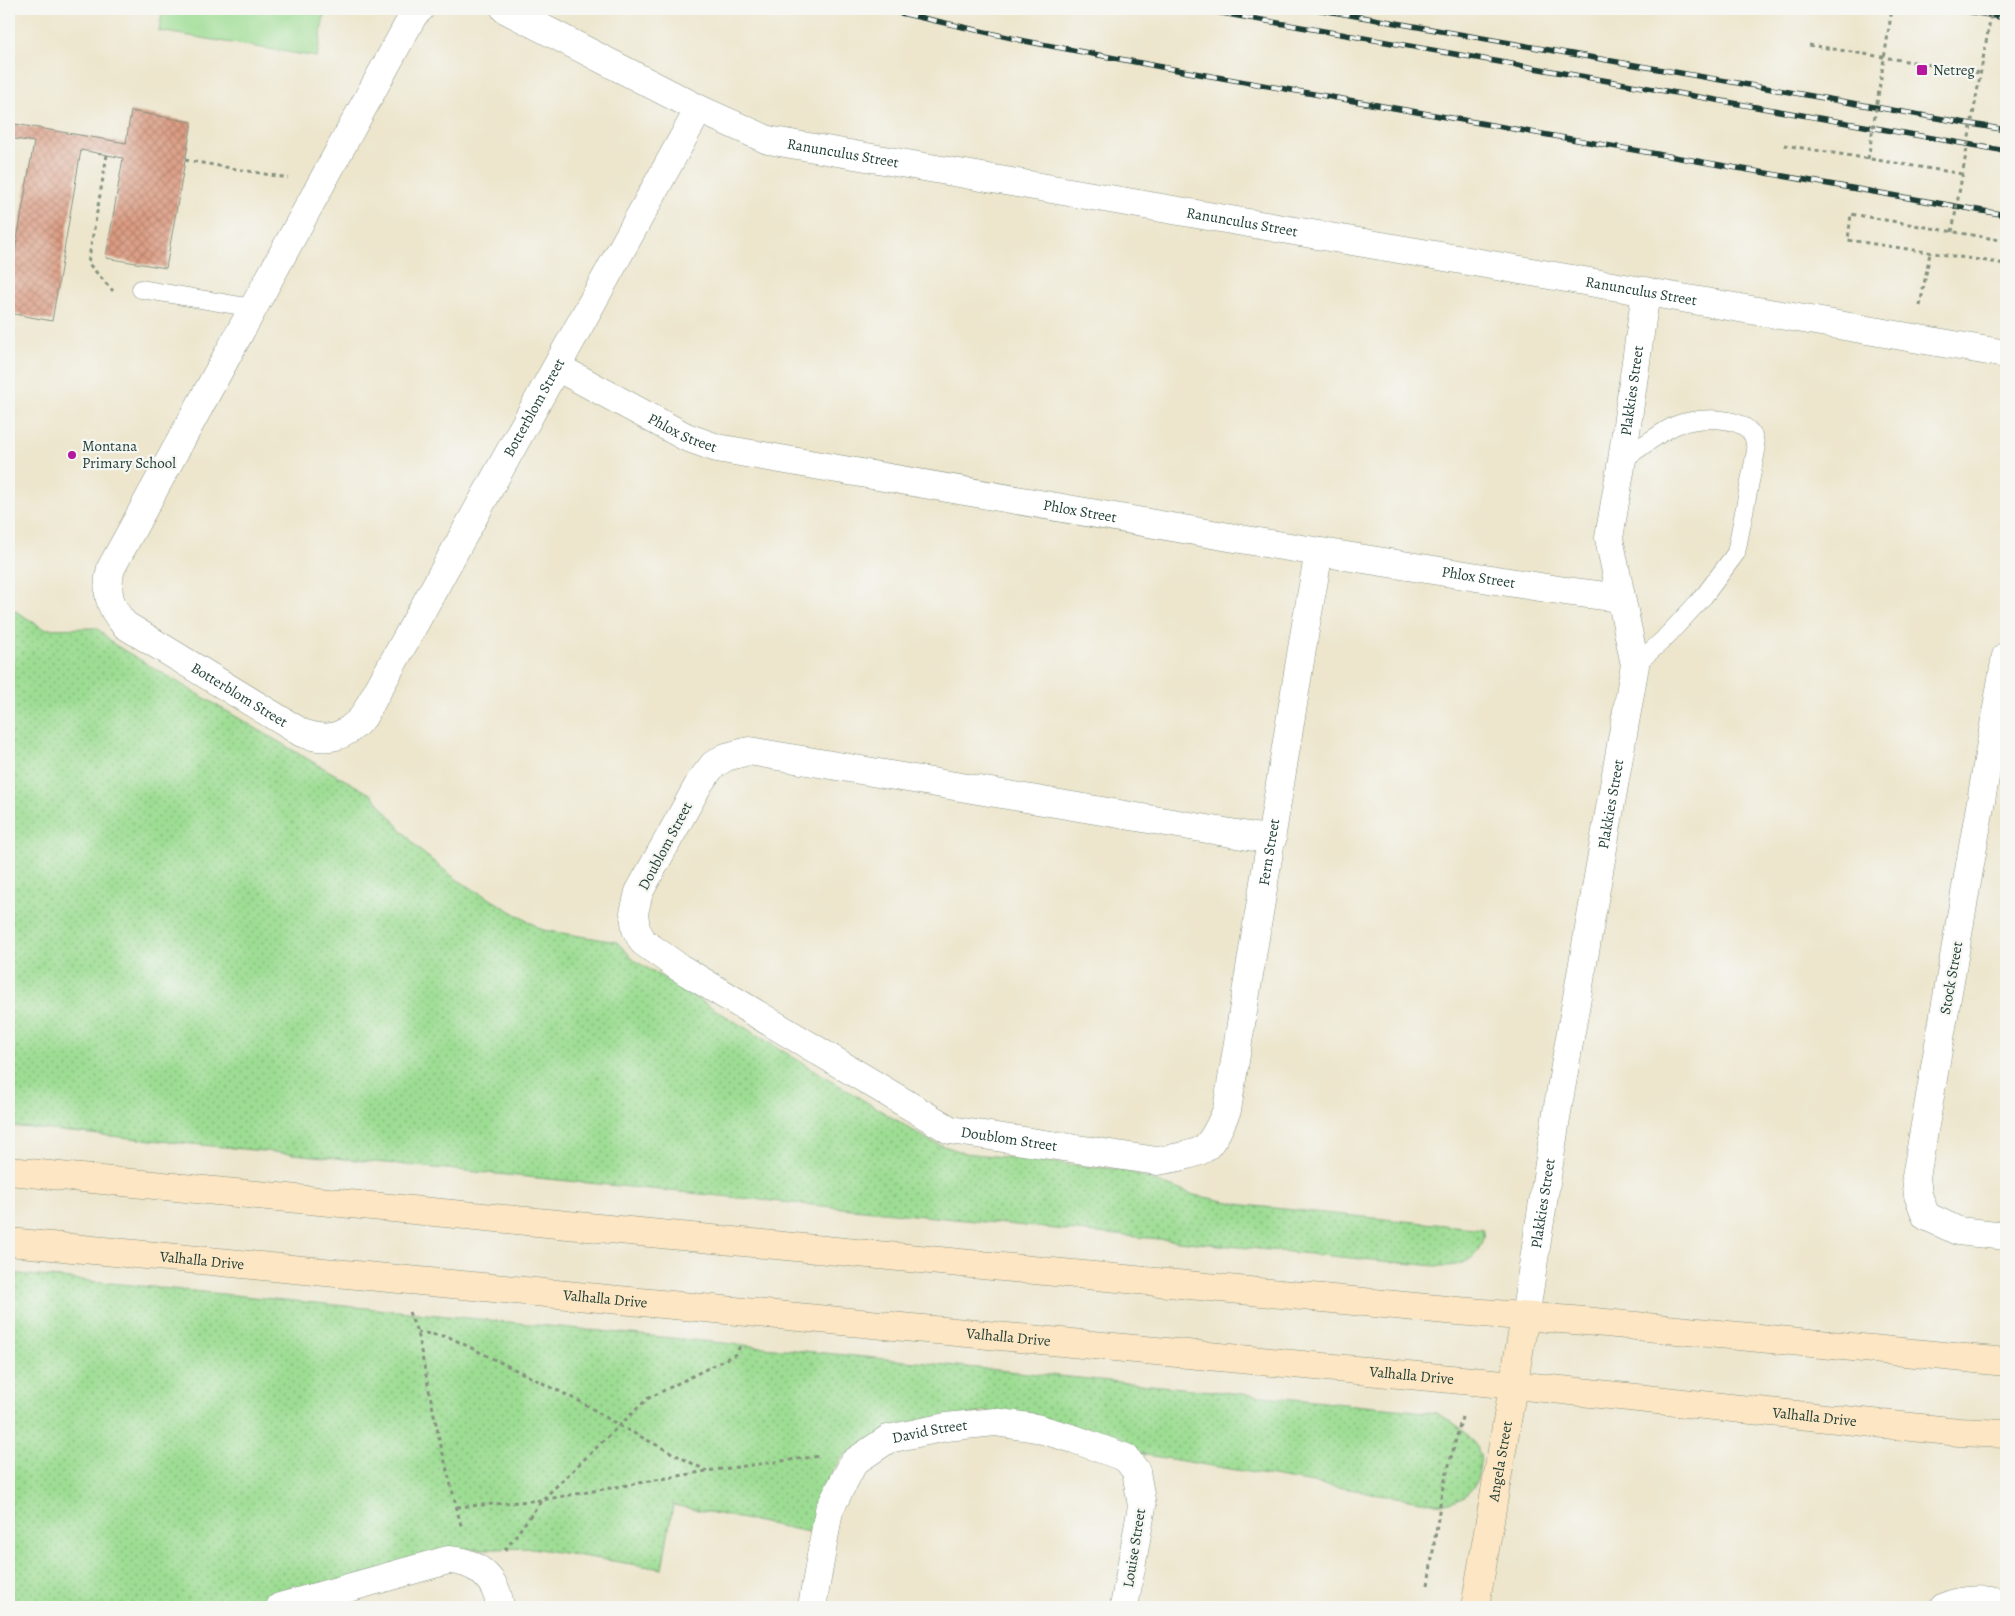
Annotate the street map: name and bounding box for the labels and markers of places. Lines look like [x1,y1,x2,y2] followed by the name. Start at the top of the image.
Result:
[1933,60,1975,80] place label: Netreg
[1915,63,1929,77] marker: Netreg
[82,436,176,473] place label: Montana Primary School
[66,449,78,461] marker: Montana Primary School

